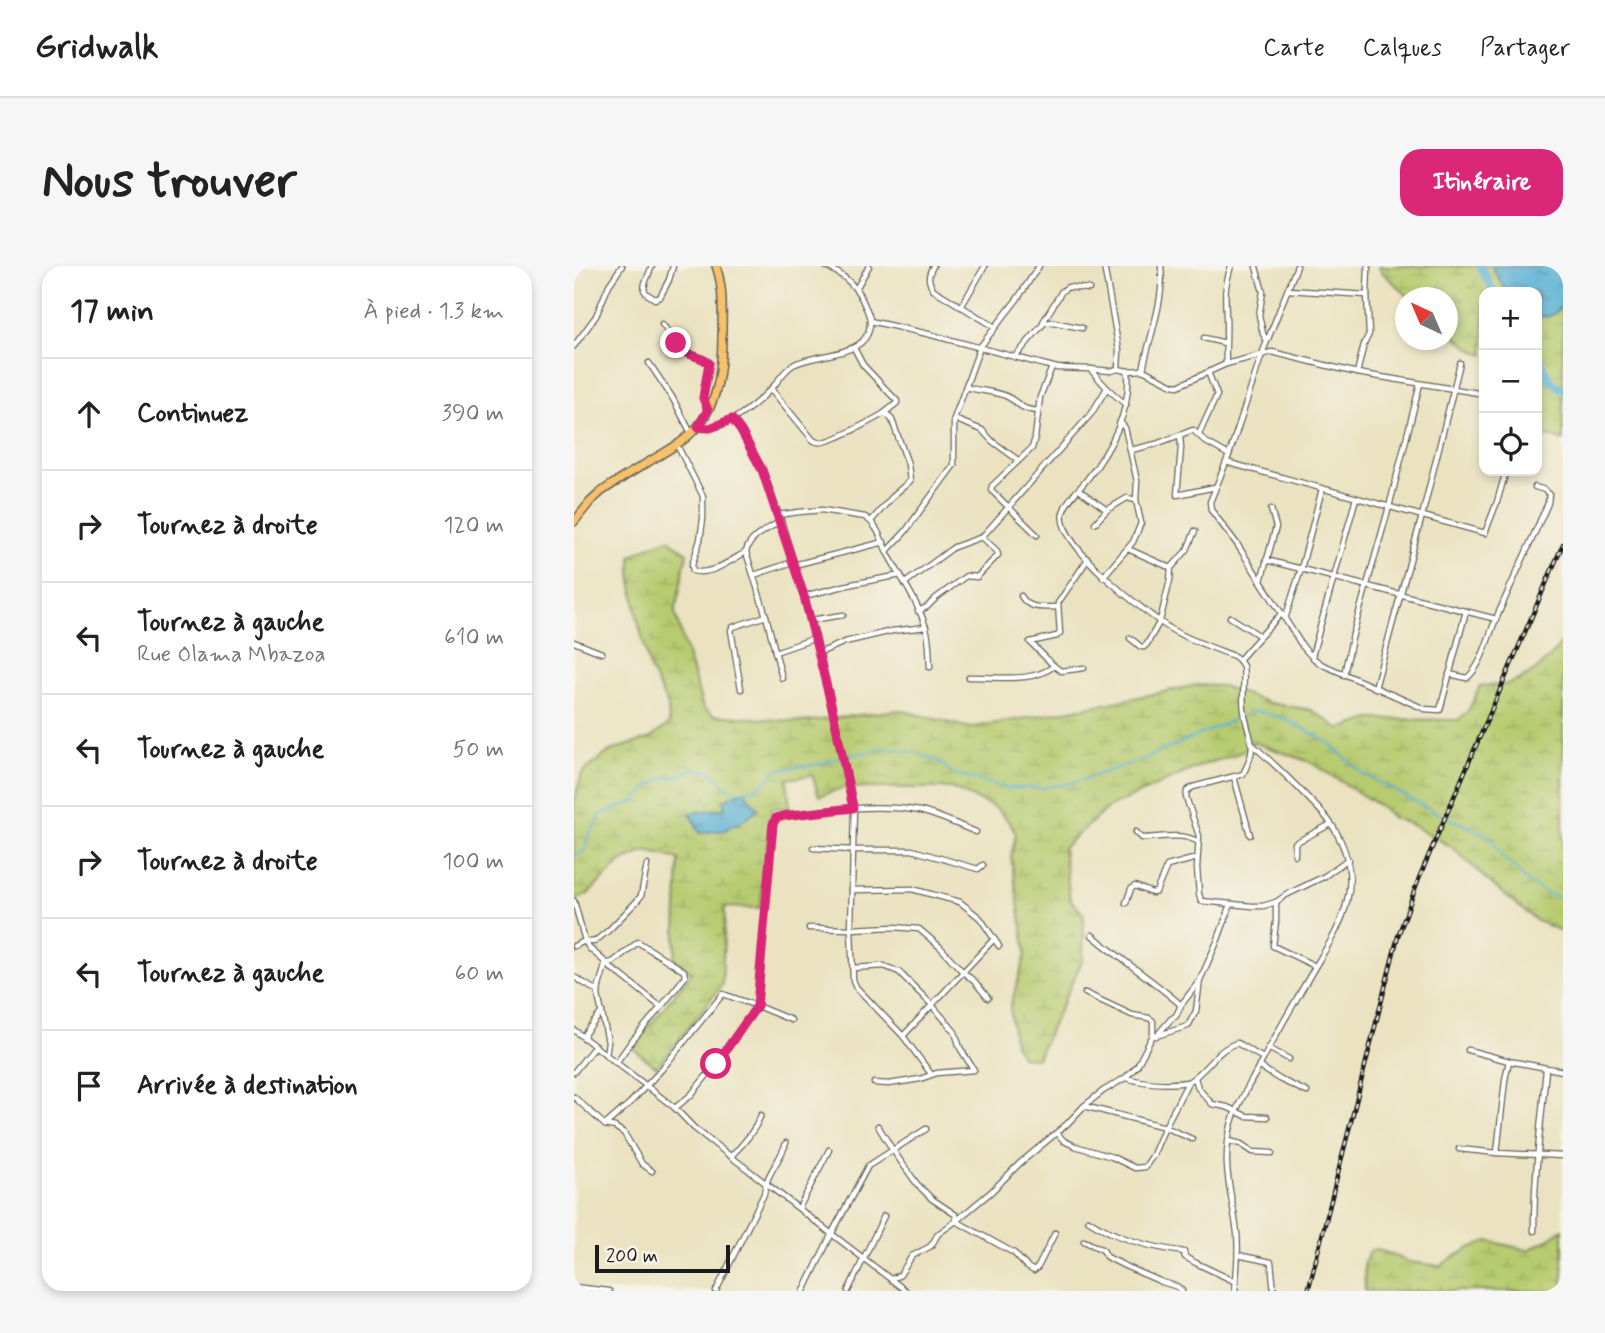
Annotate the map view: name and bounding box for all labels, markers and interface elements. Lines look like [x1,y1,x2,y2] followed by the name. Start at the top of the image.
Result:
[35,26,159,70] text: Gridwalk
[1263,33,1325,64] text: Carte
[1363,33,1442,64] text: Calques
[1480,33,1570,64] text: Partager
[1400,149,1563,216] button: Itinéraire
[42,150,297,215] text: Nous trouver
[1395,287,1458,350] north arrow
[1479,287,1542,476] map controls
[1479,287,1542,350] button: +
[70,292,154,331] text: 17 min
[363,297,504,327] text: À pied · 1.3 km
[660,327,691,358] route end
[1479,350,1542,413] button: −
[70,395,108,433] icon: ahead
[137,397,248,431] text: Continuez
[442,399,504,429] text: 390 m
[1479,413,1542,476] button: locate
[70,507,108,545] icon: right
[137,509,318,543] text: Tournez à droite
[443,511,504,541] text: 120 m
[137,606,324,640] text: Tournez à gauche
[70,619,108,657] icon: left
[444,623,504,653] text: 610 m
[137,640,326,670] text: Rue Olama Mbazoa
[70,731,108,769] icon: left
[137,733,324,767] text: Tournez à gauche
[453,735,504,765] text: 50 m
[70,843,108,881] icon: right
[137,845,318,879] text: Tournez à droite
[442,847,504,877] text: 100 m
[70,955,108,993] icon: left
[137,957,324,991] text: Tournez à gauche
[455,959,504,989] text: 60 m
[700,1048,731,1079] route start
[70,1067,108,1105] icon: arrive
[137,1069,358,1103] text: Arrivée à destination
[595,1242,730,1274] scale bar
[606,1244,658,1269] text: 200 m

